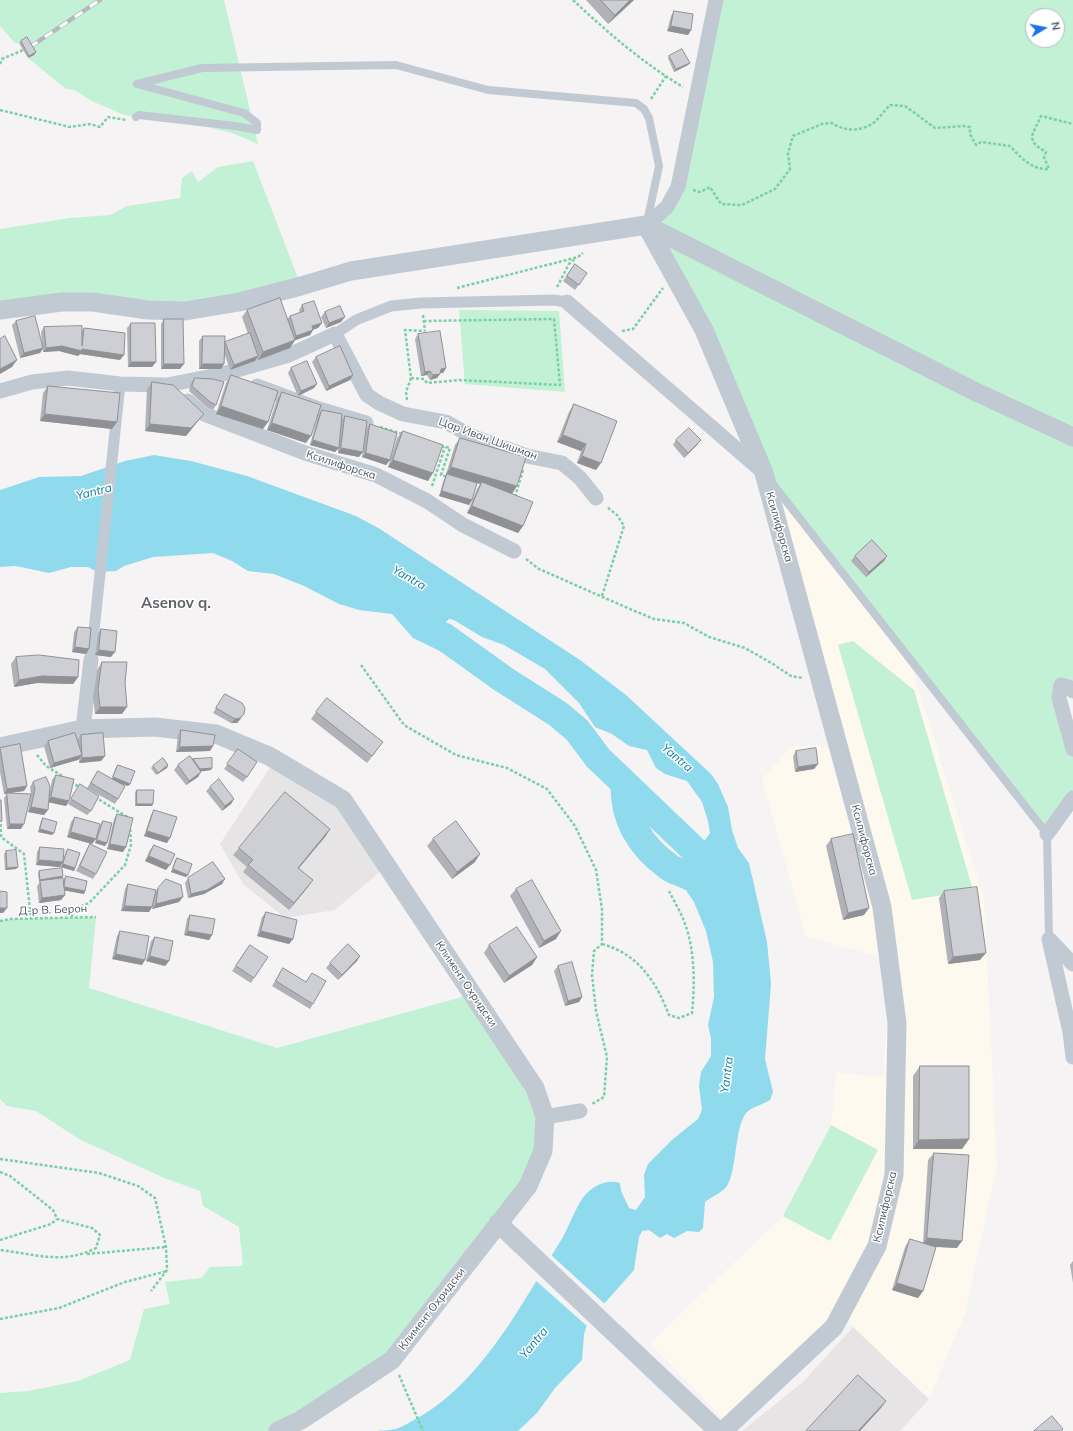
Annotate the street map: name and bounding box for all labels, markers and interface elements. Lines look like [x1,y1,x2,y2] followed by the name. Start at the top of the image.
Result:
[1025,8,1065,48] north arrow
[1048,21,1063,31] text: N
[437,415,539,463] street label: Цар Иван Шишман
[304,448,378,482] street label: Ксилифорска
[75,481,113,503] water label: Yantra
[763,490,795,564] street label: Ксилифорска
[390,563,428,593] water label: Yantra
[141,594,211,612] district label: Asenov q.
[658,741,696,775] water label: Yantra
[848,803,880,877] street label: Ксилифорска
[19,902,87,918] street label: Д-р В. Берон
[432,939,500,1029] street label: Климент Охридски
[718,1056,736,1094] water label: Yantra
[870,1170,900,1244] street label: Ксилифорска
[396,1265,468,1353] street label: Климент Охридски
[517,1324,551,1362] water label: Yantra

